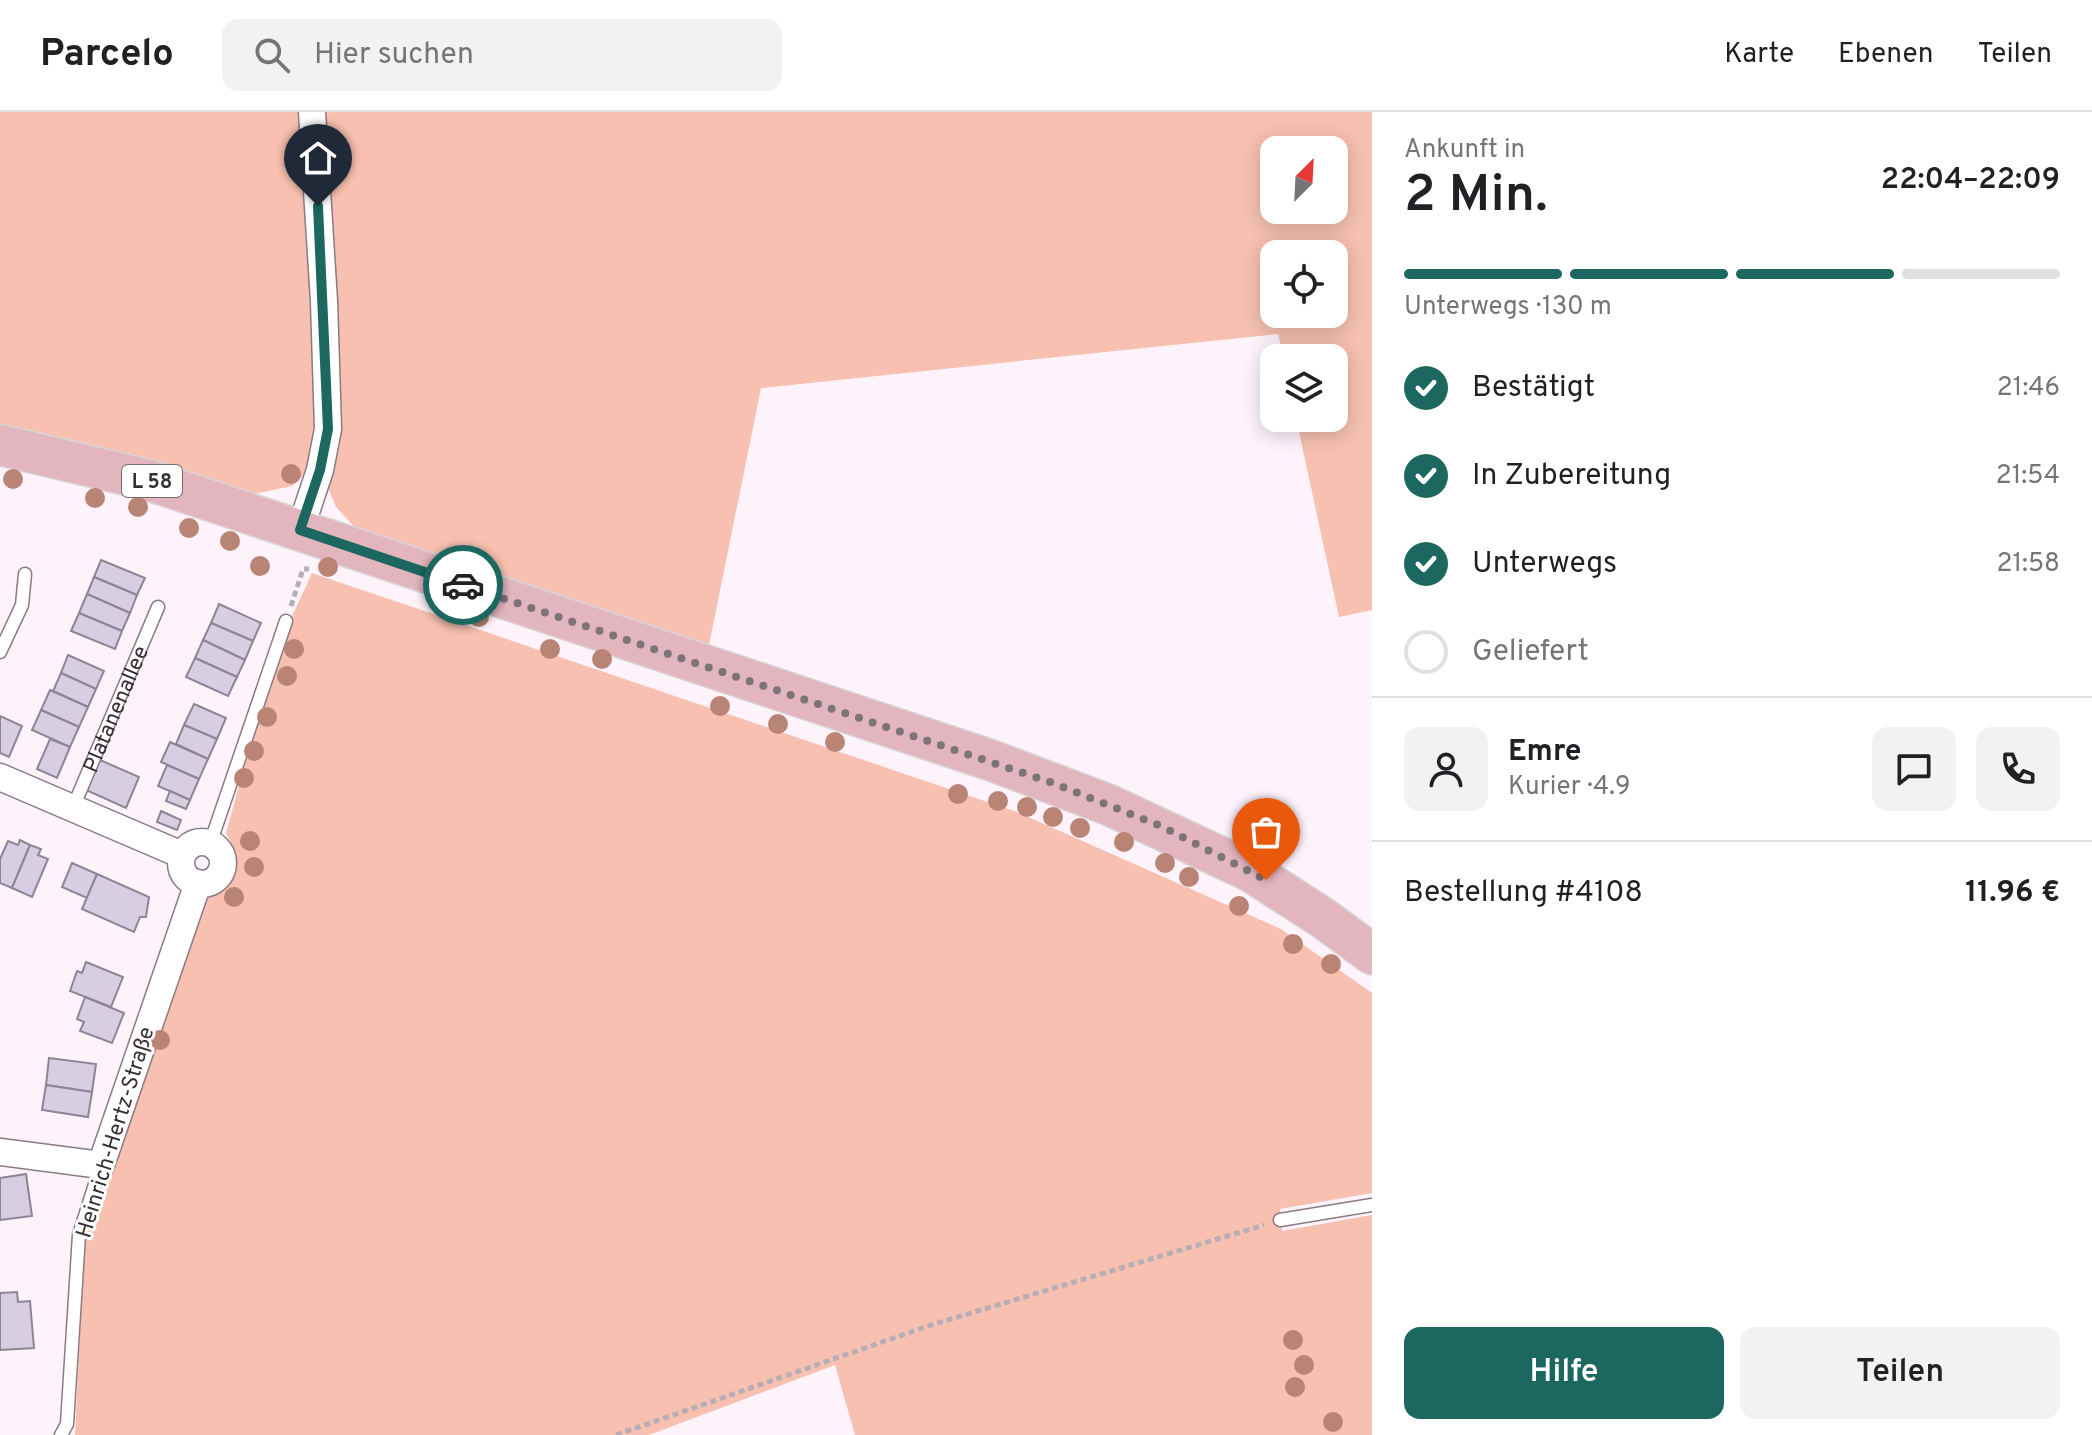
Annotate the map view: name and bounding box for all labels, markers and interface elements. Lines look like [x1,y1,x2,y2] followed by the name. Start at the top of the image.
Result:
[222,19,782,91] search box
[40,31,174,80] text: Parcelo
[250,33,294,77] icon: search
[314,37,474,74] text: Hier suchen
[1724,37,1794,73] text: Karte
[1838,37,1934,73] text: Ebenen
[1978,37,2052,73] text: Teilen
[284,124,352,206] pin
[1404,134,1525,167] text: Ankunft in
[296,136,340,180] icon: home
[1260,136,1348,224] north arrow
[1260,136,1348,432] map controls
[1881,162,2060,199] text: 22:04–22:09
[1404,164,1548,230] text: 2 Min.
[1260,240,1348,328] button: locate
[1404,291,1612,324] text: Unterwegs · 130 m
[1260,344,1348,432] button: layers
[1404,366,1448,410] icon: check
[1472,370,1595,407] text: Bestätigt
[1997,372,2060,405] text: 21:46
[1404,454,1448,498] icon: check
[1472,458,1671,495] text: In Zubereitung
[1996,460,2060,493] text: 21:54
[122,465,182,497] road number: L 58
[1404,542,1448,586] icon: check
[423,545,503,625] courier
[1472,546,1617,583] text: Unterwegs
[1997,548,2060,581] text: 21:58
[441,563,485,607] icon: car
[1472,634,1589,671] text: Geliefert
[78,642,156,777] street label: Platanenallee
[1404,727,1488,811] button: person
[1872,727,1956,811] button: chat
[1976,727,2060,811] button: phone
[1508,734,1581,771] text: Emre
[1508,771,1631,804] text: Kurier · 4.9
[1232,798,1300,880] pin
[1244,810,1288,854] icon: bag
[1404,875,1643,912] text: Bestellung #4108
[1965,875,2060,912] text: 11.96 €
[71,1024,161,1242] street label: Heinrich-Hertz-Straße
[1404,1327,1724,1419] button: Hilfe
[1740,1327,2060,1419] button: Teilen

